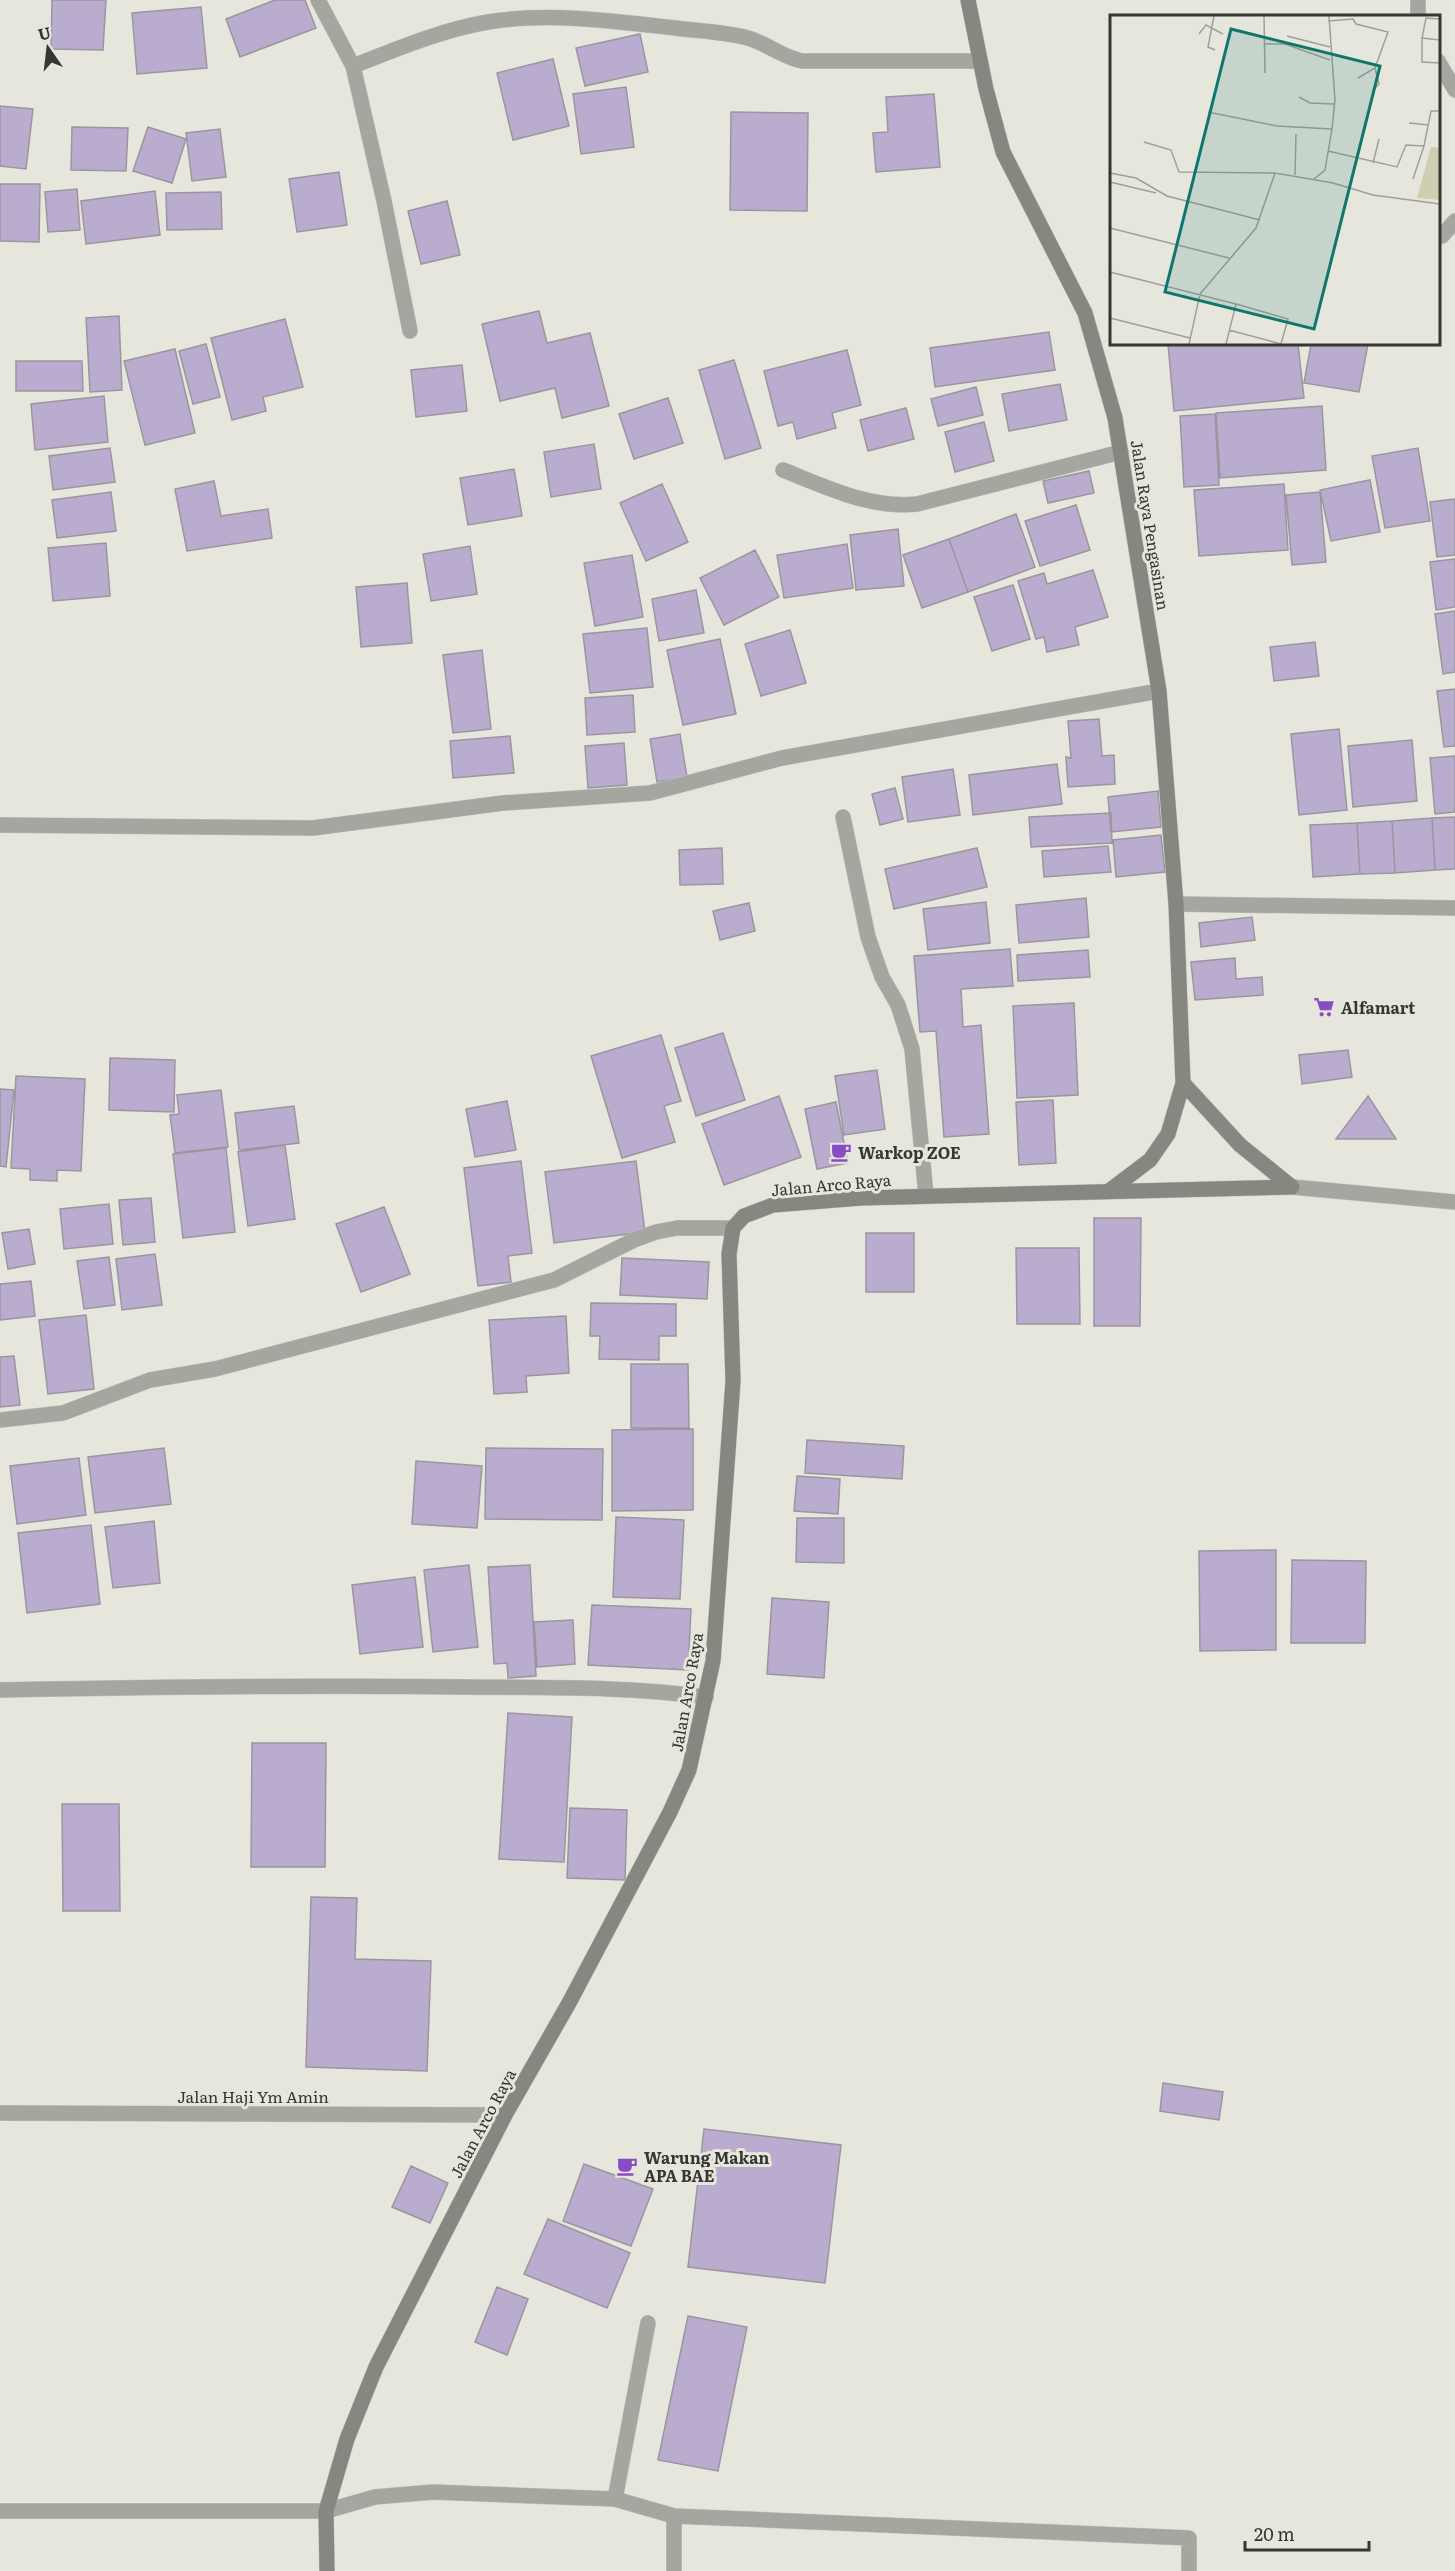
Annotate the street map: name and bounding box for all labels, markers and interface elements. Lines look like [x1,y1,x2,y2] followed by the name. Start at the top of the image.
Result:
[1110,15,1440,345] inset map
[18,18,78,78] north arrow
[35,19,54,46] text: U
[1126,438,1176,612] street label: Jalan Raya Pengasinan
[1312,995,1336,1019] supermarket icon: Alfamart
[1341,995,1415,1019] place label: Alfamart
[829,1140,853,1164] cafe icon: Warkop ZOE
[858,1140,961,1164] place label: Warkop ZOE
[770,1167,892,1201] street label: Jalan Arco Raya
[664,1630,708,1753] street label: Jalan Arco Raya
[443,2064,521,2182] street label: Jalan Arco Raya
[177,2084,329,2108] street label: Jalan Haji Ym Amin
[644,2145,769,2187] place label: Warung Makan APA BAE
[615,2154,639,2178] cafe icon: Warung Makan APA BAE
[1245,2514,1370,2552] scale bar
[1254,2520,1295,2547] text: 20 m

